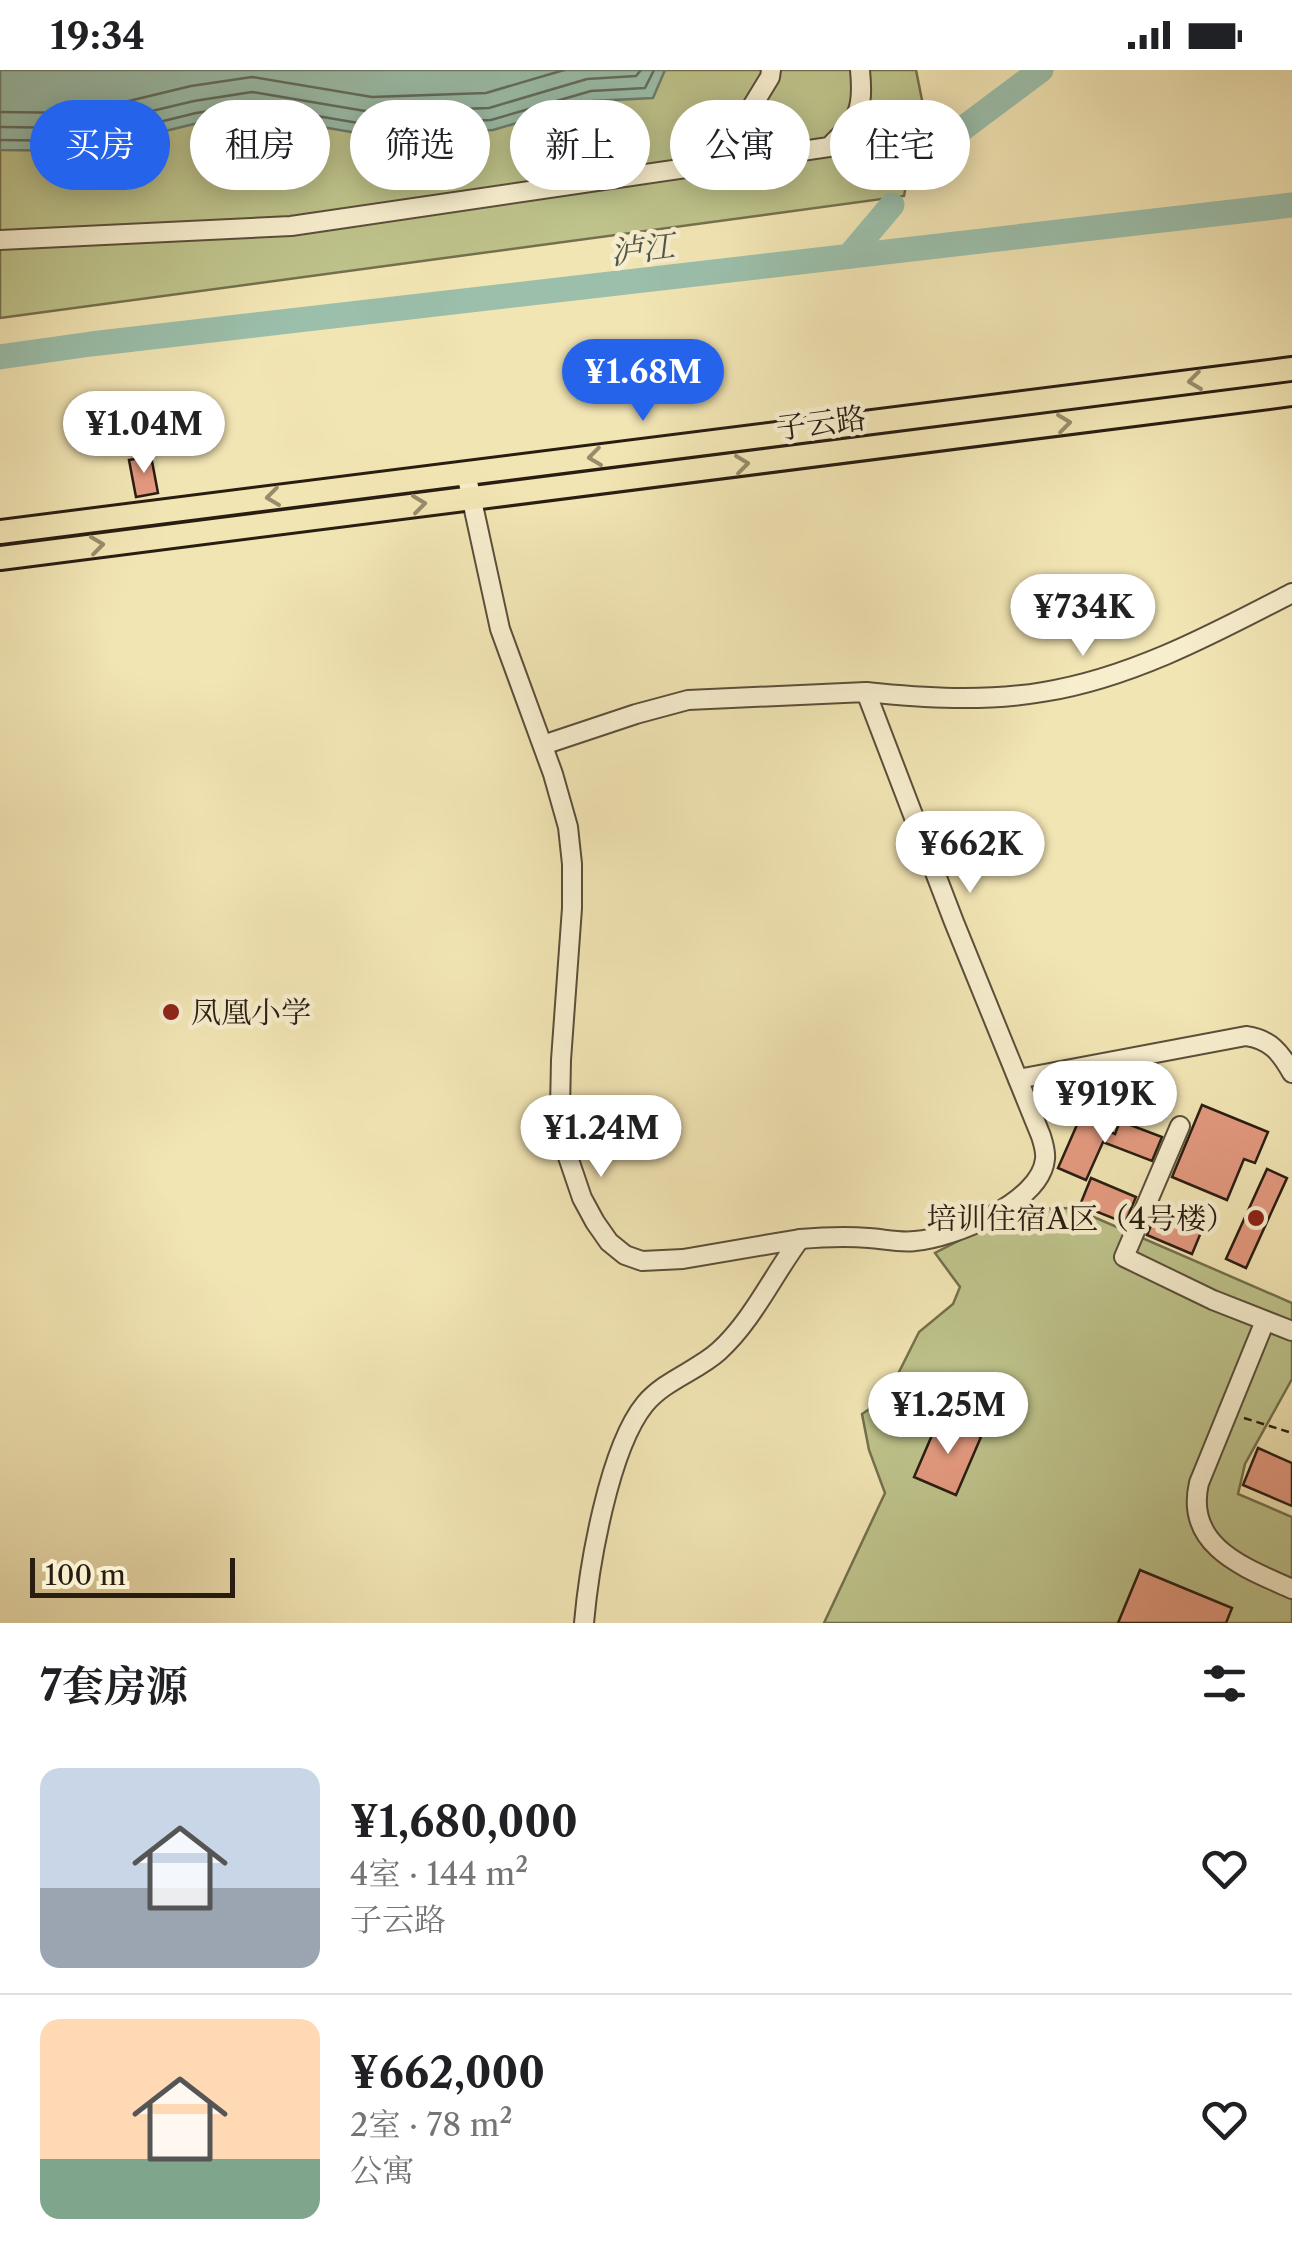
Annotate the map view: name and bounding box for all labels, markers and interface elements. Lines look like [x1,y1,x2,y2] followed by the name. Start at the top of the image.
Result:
[50,12,145,59] text: 19:34
[30,100,170,190] chip: 买房
[190,100,330,190] chip: 租房
[350,100,490,190] chip: 筛选
[510,100,650,190] chip: 新上
[670,100,810,190] chip: 公寓
[830,100,970,190] chip: 住宅
[608,225,680,272] water label: 泸江
[562,339,724,424] pin: ¥1.68M
[584,352,702,391] text: ¥1.68M
[1187,370,1203,391] one-way arrow
[63,391,225,476] pin: ¥1.04M
[774,399,868,447] street label: 子云路
[85,404,203,443] text: ¥1.04M
[1056,413,1072,434] one-way arrow
[587,446,603,467] one-way arrow
[733,454,750,475] one-way arrow
[264,486,281,507] one-way arrow
[411,495,427,516] one-way arrow
[88,536,105,557] one-way arrow
[1013,574,1153,659] pin: ¥734K
[1032,587,1134,626] text: ¥734K
[900,811,1040,896] pin: ¥662K
[918,824,1022,863] text: ¥662K
[191,994,311,1031] place label: 凤凰小学
[160,1001,182,1023] marker: 凤凰小学
[1035,1061,1175,1146] pin: ¥919K
[1055,1074,1155,1113] text: ¥919K
[520,1095,682,1180] pin: ¥1.24M
[542,1108,660,1147] text: ¥1.24M
[926,1200,1236,1237] place label: 培训住宿A区（4号楼）
[1245,1207,1267,1229] marker: 培训住宿A区（4号楼）
[867,1372,1029,1457] pin: ¥1.25M
[890,1385,1006,1424] text: ¥1.25M
[30,1553,235,1598] scale bar
[45,1558,126,1592] text: 100 m
[1197,1656,1252,1711] icon: filters
[40,1660,188,1712] text: 7套房源
[350,1796,578,1848] text: ¥1,680,000
[120,1808,240,1928] icon: home
[1197,1841,1252,1896] icon: heart
[350,1854,528,1893] text: 4室 · 144 m²
[350,1900,446,1939] text: 子云路
[350,2047,545,2099] text: ¥662,000
[120,2059,240,2179] icon: home
[1197,2092,1252,2147] icon: heart
[350,2105,513,2144] text: 2室 · 78 m²
[350,2151,414,2190] text: 公寓

